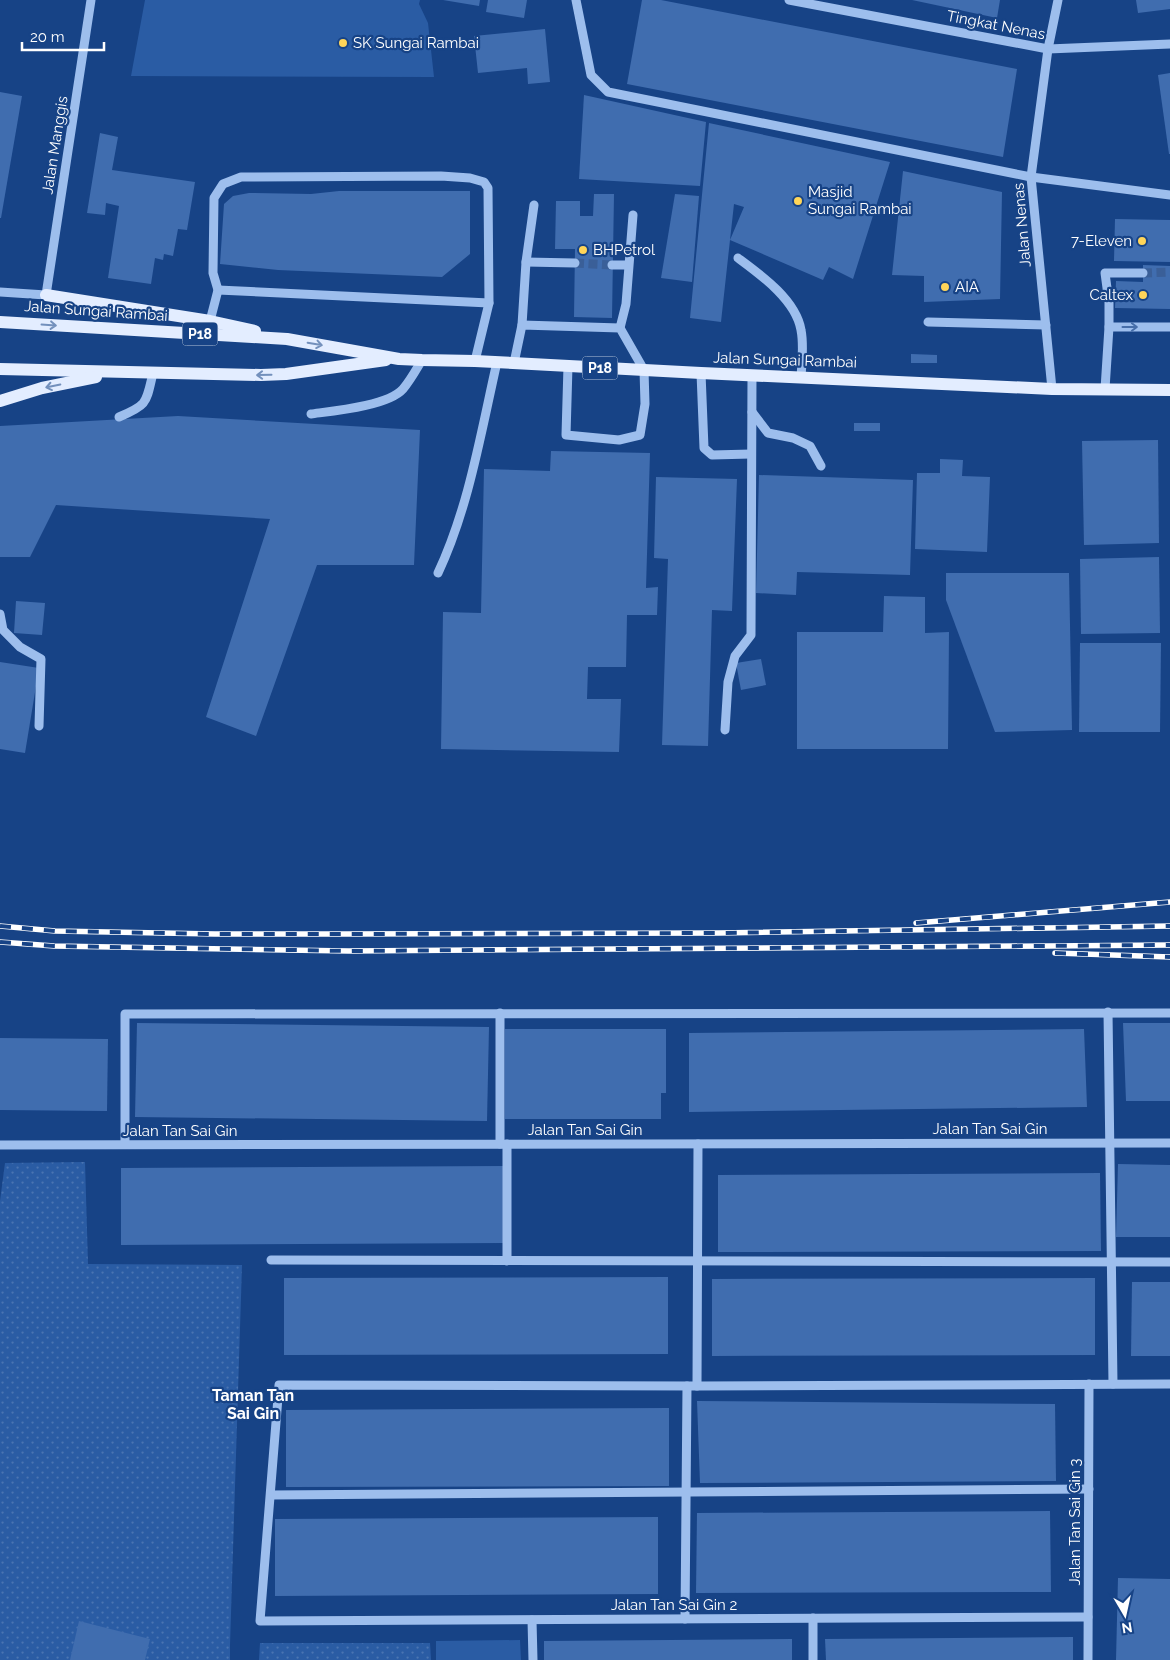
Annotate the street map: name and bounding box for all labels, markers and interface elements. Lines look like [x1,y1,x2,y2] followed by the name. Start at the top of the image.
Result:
[945,7,1047,43] street label: Tingkat Nenas
[22,20,105,52] scale bar
[30,28,65,46] text: 20 m
[353,34,479,52] place label: SK Sungai Rambai
[337,37,349,49] marker: SK Sungai Rambai
[38,95,72,195] street label: Jalan Manggis
[1009,182,1035,268] street label: Jalan Nenas
[808,183,912,218] place label: Masjid Sungai Rambai
[792,195,804,207] marker: Masjid Sungai Rambai
[1071,232,1132,250] place label: 7-Eleven
[1136,235,1148,247] marker: 7-Eleven
[593,241,656,259] place label: BHPetrol
[577,244,589,256] marker: BHPetrol
[955,278,979,296] place label: AIA
[939,281,951,293] marker: AIA
[1089,286,1133,304] place label: Caltex
[1137,289,1149,301] marker: Caltex
[24,297,168,325] street label: Jalan Sungai Rambai
[40,320,56,329] one-way arrow
[182,322,218,346] road number: P18
[1122,322,1138,332] one-way arrow
[307,340,323,350] one-way arrow
[713,348,857,372] street label: Jalan Sungai Rambai
[582,356,618,379] road number: P18
[256,370,272,380] one-way arrow
[45,381,61,391] one-way arrow
[932,1120,1048,1138] street label: Jalan Tan Sai Gin
[527,1121,643,1139] street label: Jalan Tan Sai Gin
[122,1122,238,1140] street label: Jalan Tan Sai Gin
[212,1386,294,1423] district label: Taman Tan Sai Gin
[1066,1459,1084,1585] street label: Jalan Tan Sai Gin 3
[1100,1590,1150,1640] north arrow
[611,1596,738,1614] street label: Jalan Tan Sai Gin 2
[1121,1619,1134,1637] text: N

